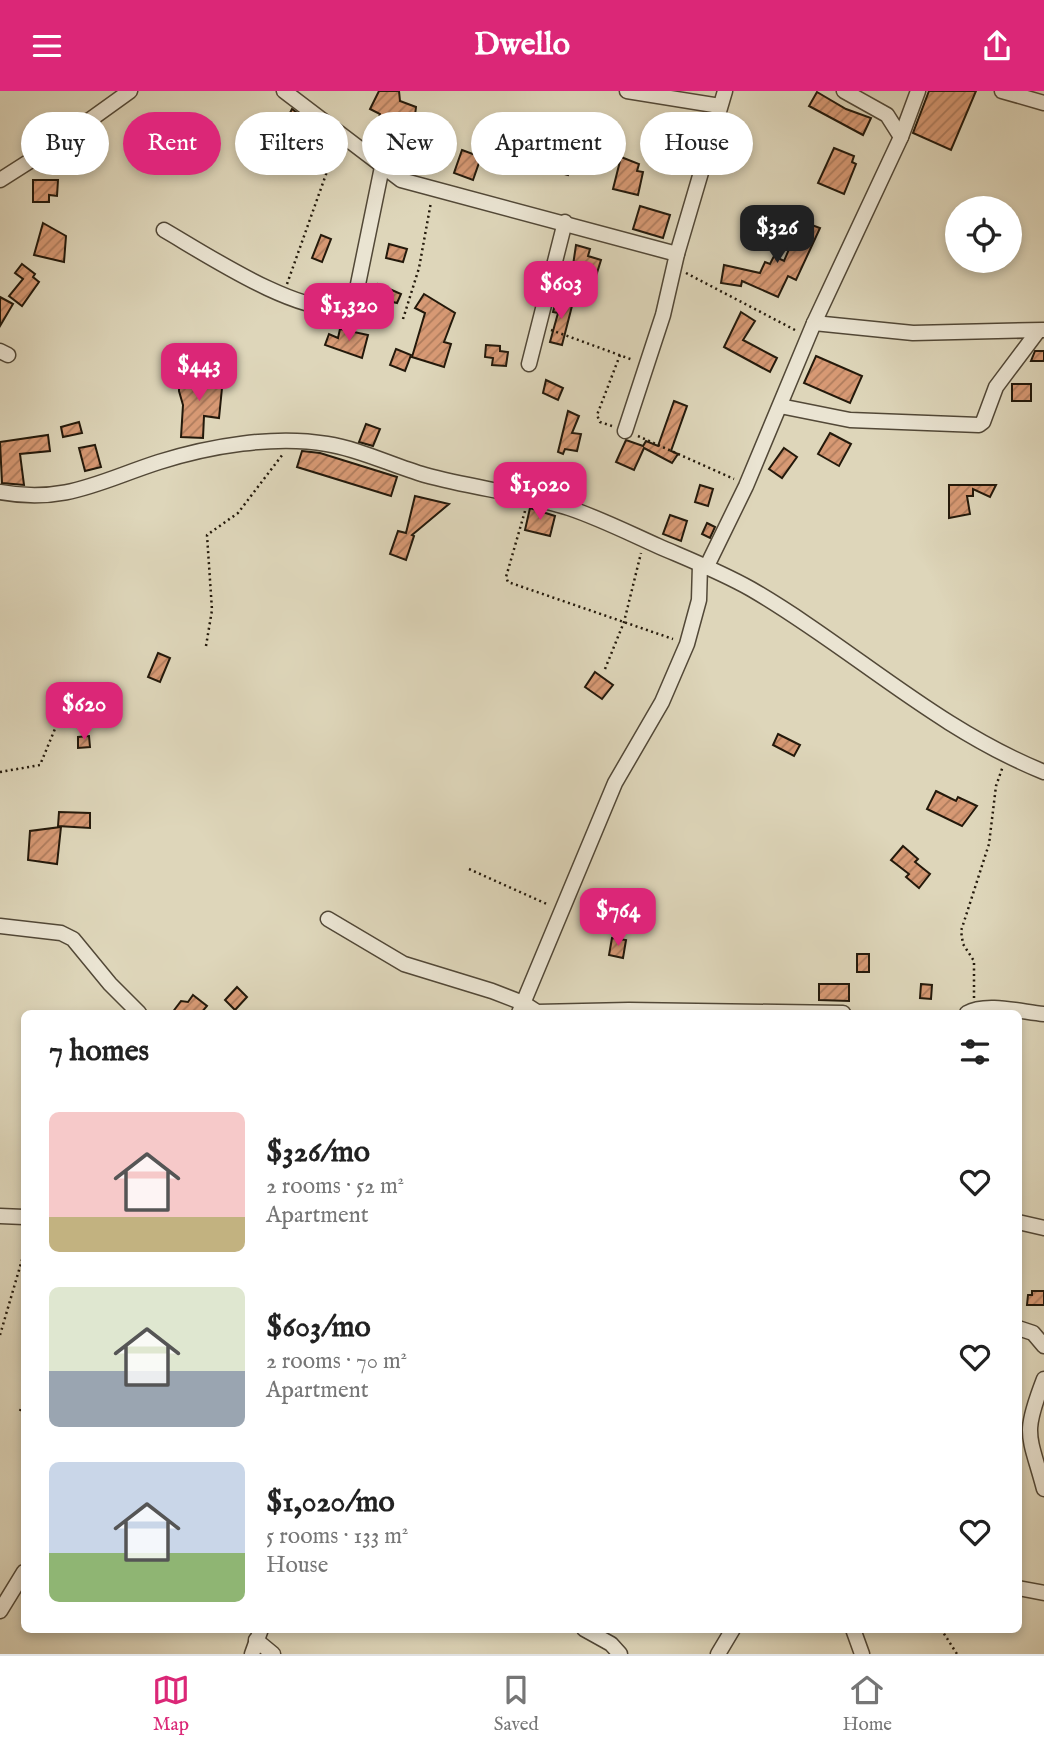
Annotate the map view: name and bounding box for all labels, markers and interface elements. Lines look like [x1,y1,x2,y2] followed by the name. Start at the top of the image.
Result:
[474,25,570,66] text: Dwello
[28,27,66,65] icon: menu
[978,27,1016,65] icon: share
[21,112,109,175] chip: Buy
[123,112,221,175] chip: Rent
[235,112,348,175] chip: Filters
[362,112,457,175] chip: New
[471,112,626,175] chip: Apartment
[640,112,753,175] chip: House
[945,196,1022,273] map controls
[945,196,1022,273] button: locate
[736,205,818,265] pin: $326
[756,213,798,242] text: $326
[520,261,602,321] pin: $603
[540,269,582,298] text: $603
[292,283,406,343] pin: $1,320
[320,291,378,320] text: $1,320
[158,343,240,403] pin: $443
[177,351,221,380] text: $443
[483,463,597,522] pin: $1,020
[510,470,570,499] text: $1,020
[43,683,125,742] pin: $620
[62,690,106,719] text: $620
[577,889,659,948] pin: $764
[596,896,640,925] text: $764
[49,1033,149,1071] text: 7 homes
[956,1033,994,1071] icon: filters
[266,1134,370,1172] text: $326/mo
[105,1140,189,1224] icon: home
[956,1163,994,1201] icon: heart
[266,1172,404,1201] text: 2 rooms · 52 m²
[266,1201,369,1230] text: Apartment
[266,1309,371,1347] text: $603/mo
[105,1315,189,1399] icon: home
[956,1338,994,1376] icon: heart
[266,1347,407,1376] text: 2 rooms · 70 m²
[266,1376,369,1405] text: Apartment
[266,1484,395,1522] text: $1,020/mo
[105,1490,189,1574] icon: home
[956,1513,994,1551] icon: heart
[266,1522,409,1551] text: 5 rooms · 133 m²
[266,1551,328,1580] text: House
[152,1671,190,1737] tab: Map
[494,1671,539,1737] tab: Saved
[842,1671,892,1737] tab: Home

